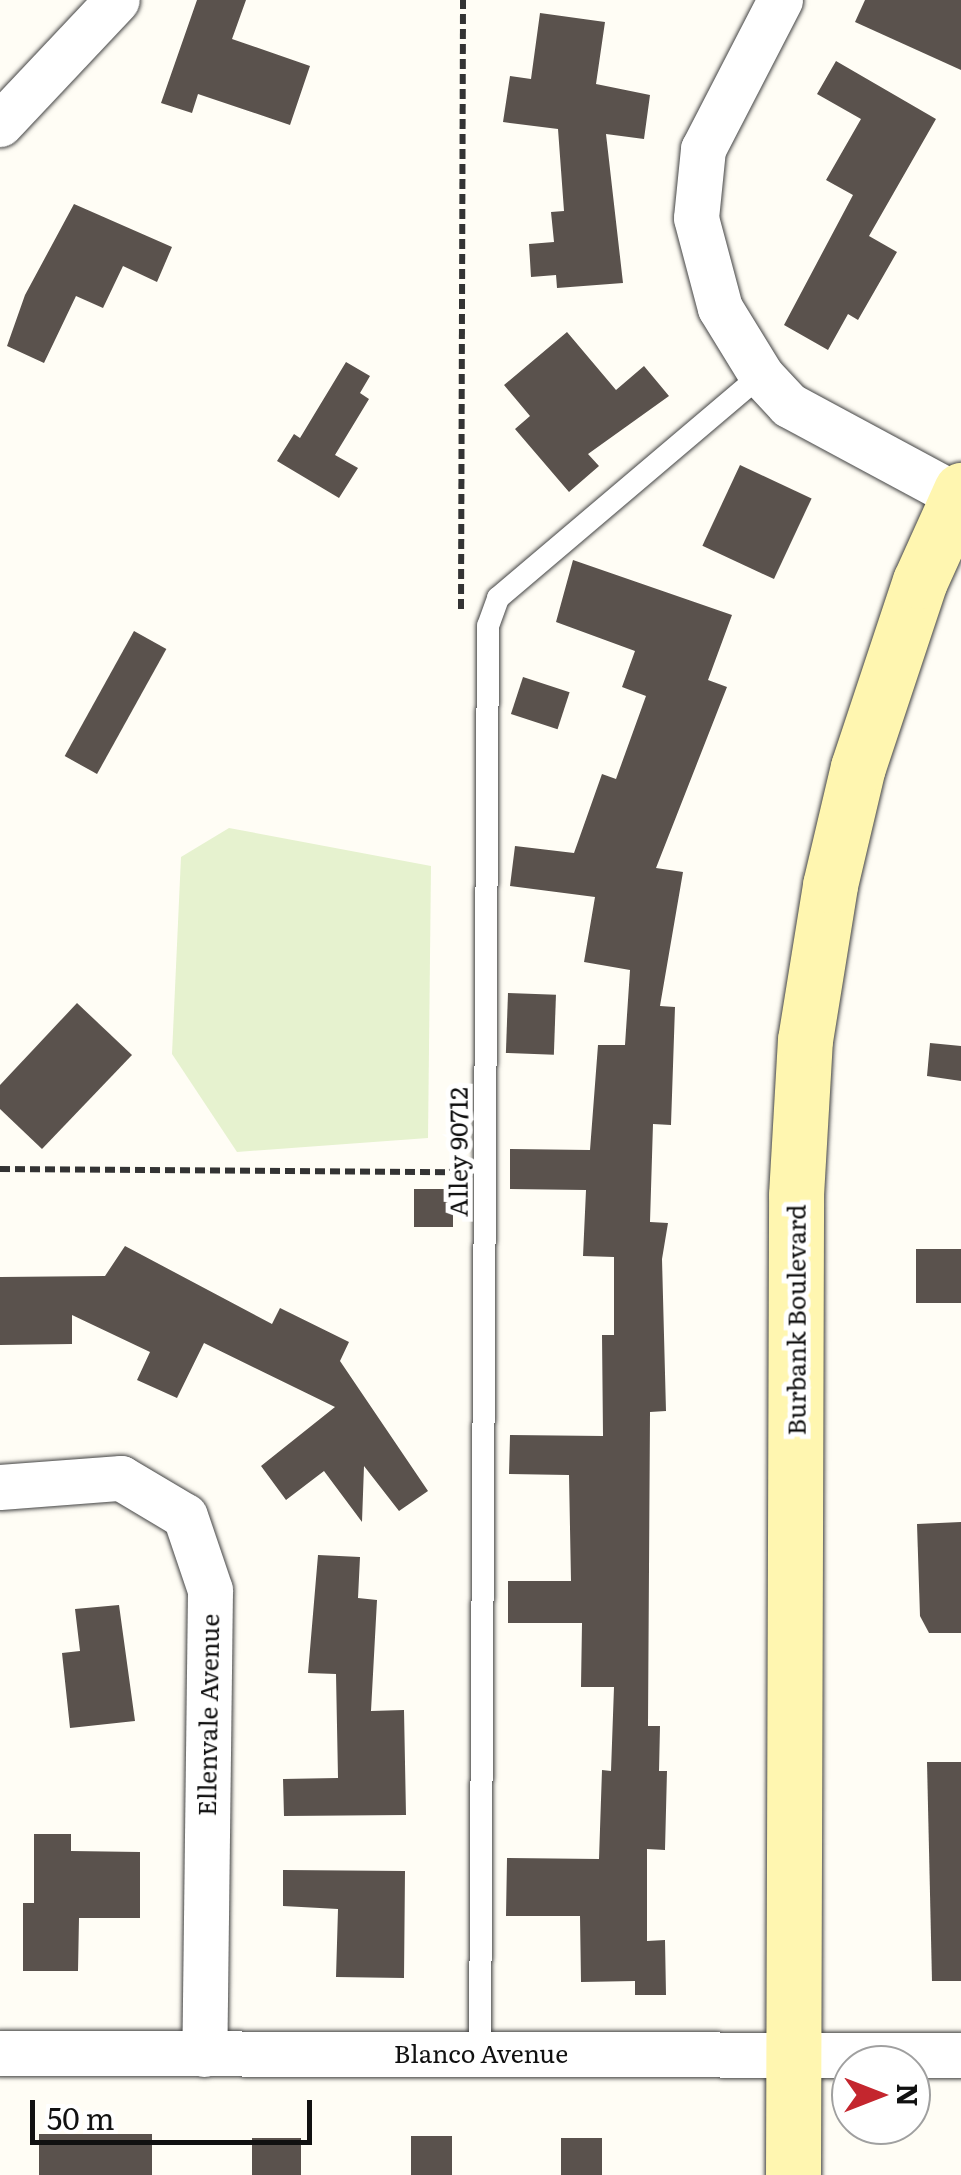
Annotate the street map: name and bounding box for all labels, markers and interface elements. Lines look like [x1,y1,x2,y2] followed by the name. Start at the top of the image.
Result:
[443,1087,473,1217] street label: Alley 90712
[781,1205,811,1435] street label: Burbank Boulevard
[191,1614,225,1816] street label: Ellenvale Avenue
[394,2038,568,2068] street label: Blanco Avenue
[831,2045,931,2145] north arrow
[35,2080,318,2142] scale bar
[888,2083,930,2107] text: N
[47,2095,115,2139] text: 50 m

